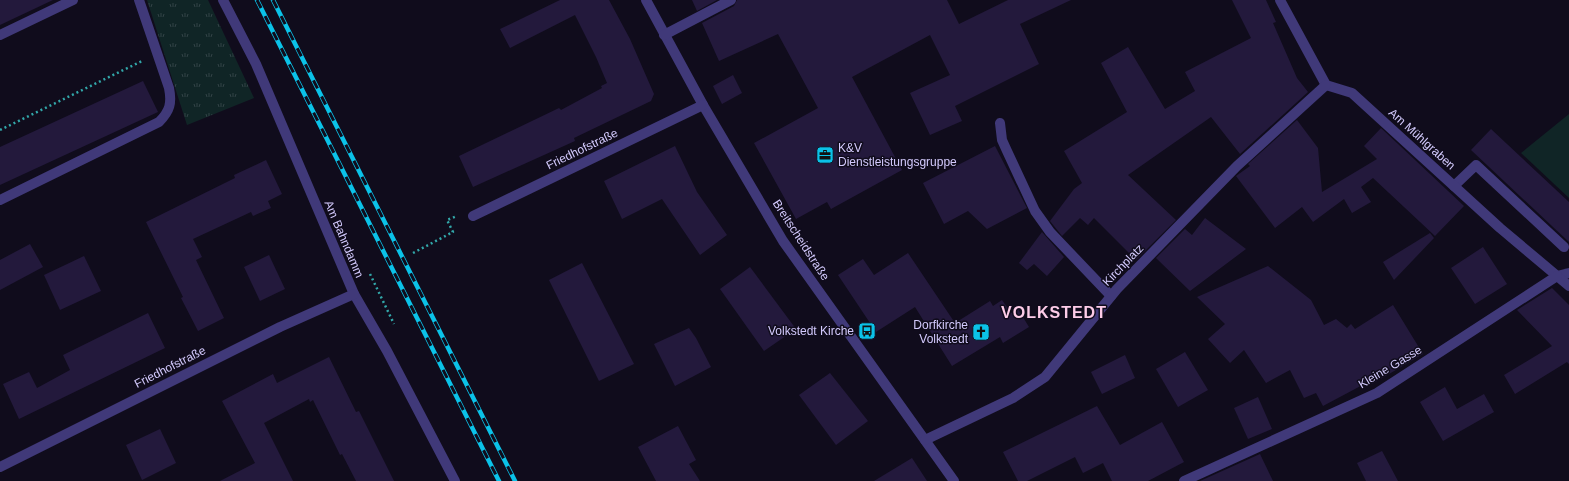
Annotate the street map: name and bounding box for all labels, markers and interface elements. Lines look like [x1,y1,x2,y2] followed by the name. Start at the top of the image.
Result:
[1386,105,1458,173] street label: Am Mühlgraben
[544,125,620,172] street label: Friedhofstraße
[838,141,957,169] place label: K&V Dienstleistungsgruppe
[815,145,835,165] office icon: K&V Dienstleistungsgruppe
[770,197,832,283] street label: Breitscheidstraße
[321,198,367,280] street label: Am Bahndamm
[1100,241,1146,289] street label: Kirchplatz
[1001,304,1107,321] district label: VOLKSTEDT
[913,318,969,346] place label: Dorfkirche Volkstedt
[857,321,877,341] bus stop icon: Volkstedt Kirche
[971,322,991,342] church icon: Dorfkirche Volkstedt
[768,324,854,338] place label: Volkstedt Kirche
[1356,342,1424,391] street label: Kleine Gasse
[132,343,208,391] street label: Friedhofstraße

